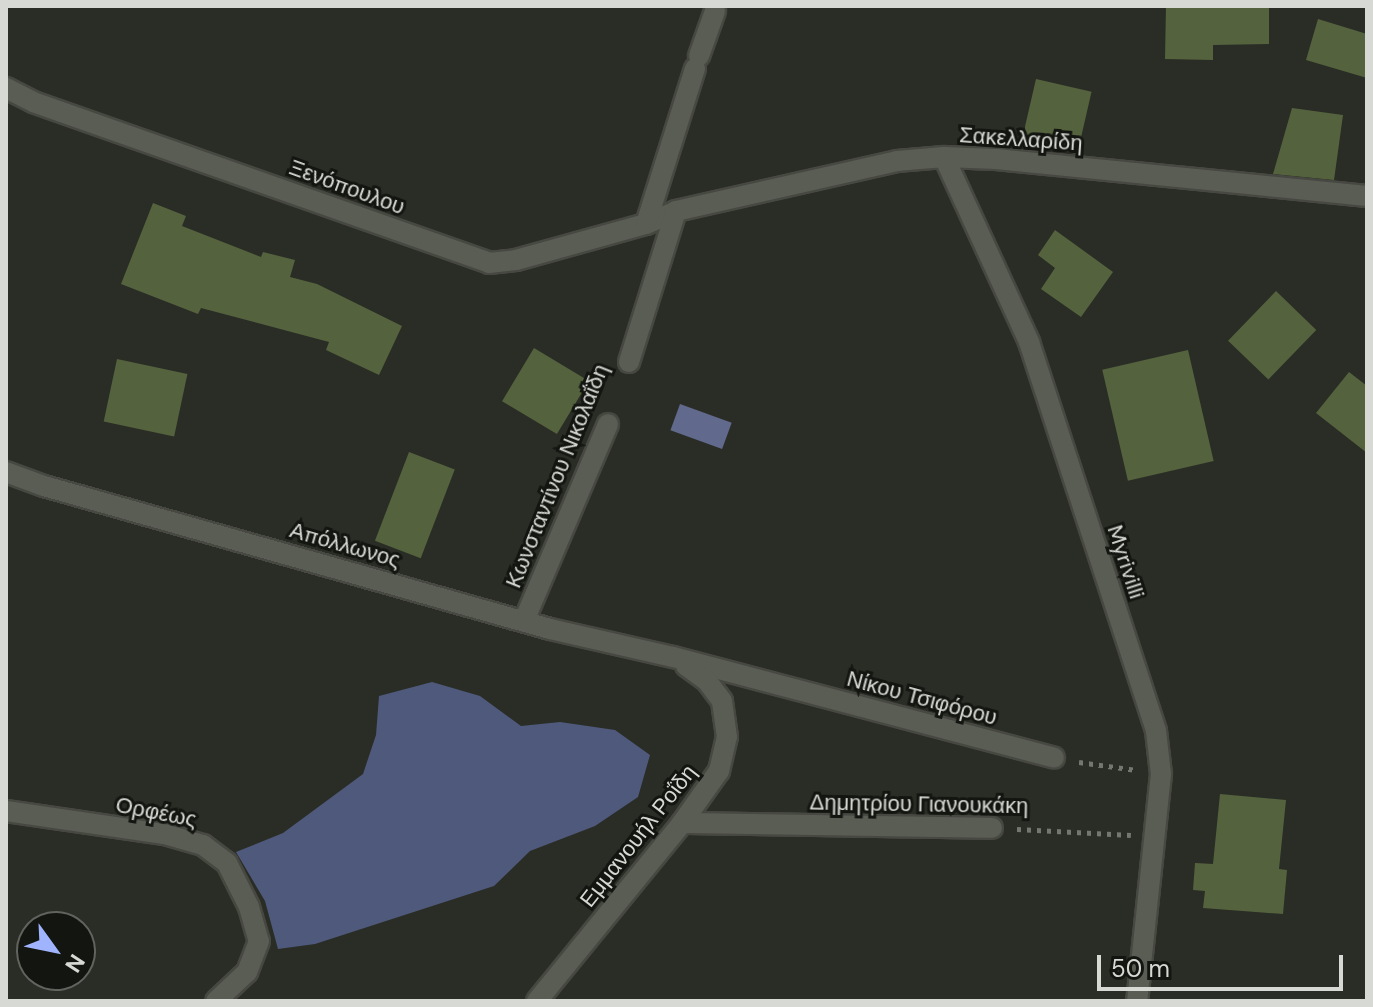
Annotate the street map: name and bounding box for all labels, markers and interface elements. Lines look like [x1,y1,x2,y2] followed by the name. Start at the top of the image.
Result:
[959,122,1083,156] street label: Σακελλαρίδη
[286,154,408,220] street label: Ξενόπουλου
[500,360,614,592] street label: Κωνσταντίνου Νικολαΐδη
[287,517,403,573] street label: Απόλλωνος
[1102,522,1150,602] street label: Myrivilli
[844,665,1000,731] street label: Νίκου Τσιφόρου
[574,760,702,912] street label: Εμμανουήλ Ροΐδη
[809,789,1029,819] street label: Δημητρίου Γιανουκάκη
[113,791,199,833] street label: Ορφέως
[16,911,96,991] north arrow
[1101,939,1347,989] scale bar
[58,949,91,978] text: N
[1111,953,1170,984] text: 50 m

